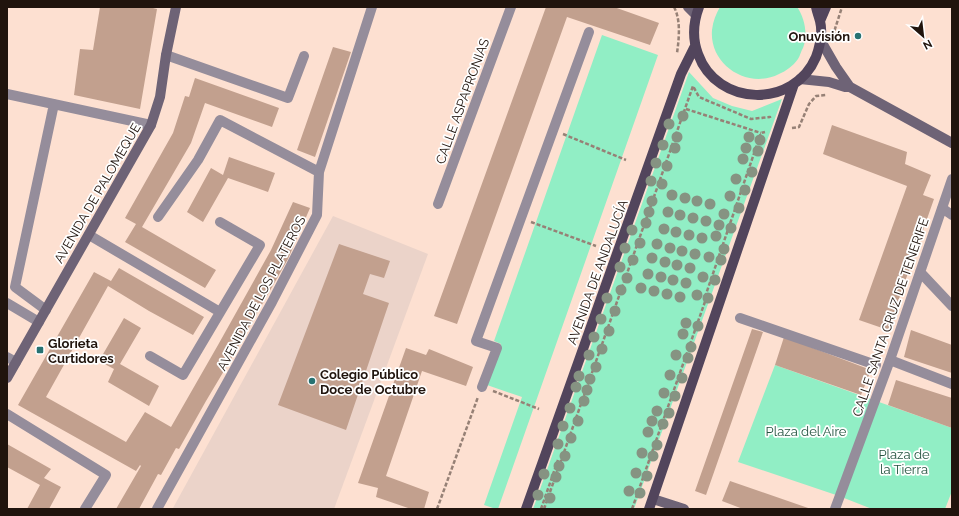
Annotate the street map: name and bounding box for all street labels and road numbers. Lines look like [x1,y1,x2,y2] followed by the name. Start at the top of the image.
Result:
[433,36,492,166] street label: CALLE ASPAPRONIAS
[51,121,144,266] street label: AVENIDA DE PALOMEQUE
[564,197,631,347] street label: AVENIDA DE ANDALUCÍA
[214,213,309,373] street label: AVENIDA DE LOS PLATEROS
[849,216,932,419] street label: CALLE SANTA CRUZ DE TENERIFE

